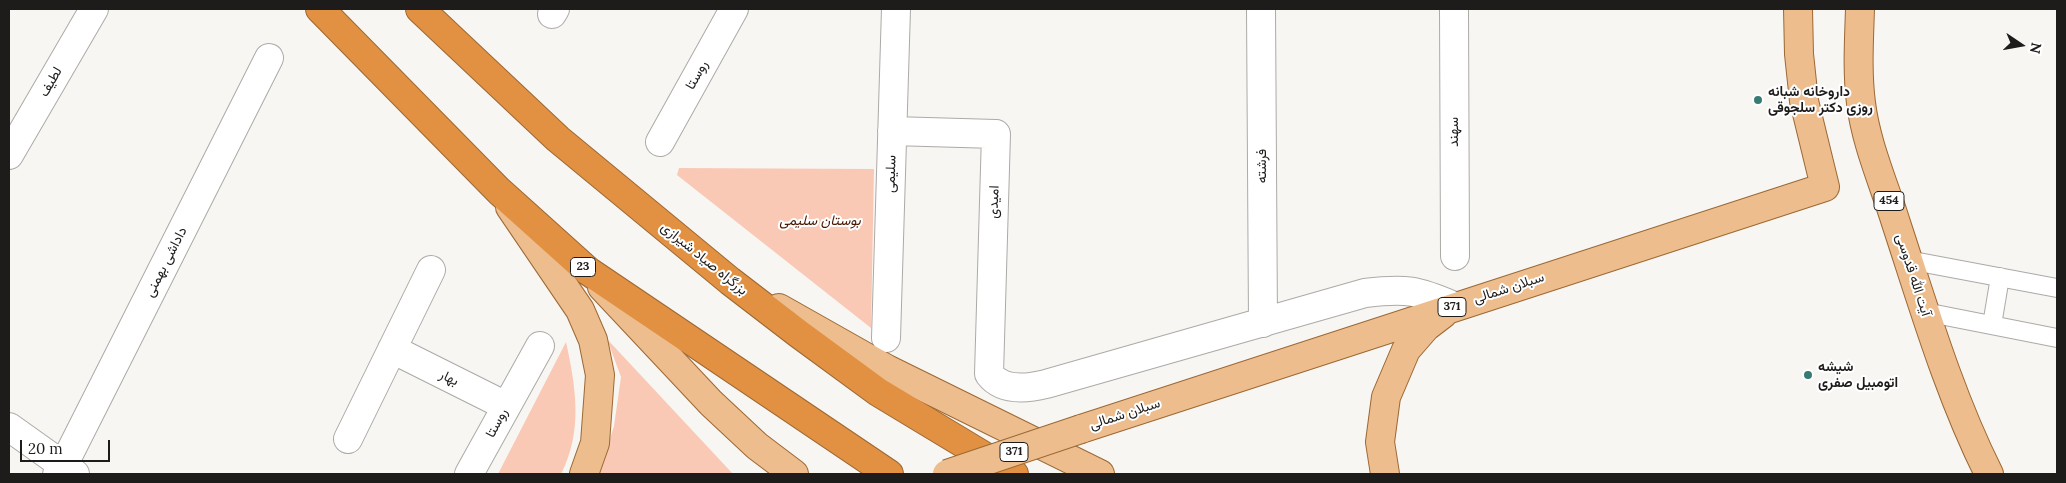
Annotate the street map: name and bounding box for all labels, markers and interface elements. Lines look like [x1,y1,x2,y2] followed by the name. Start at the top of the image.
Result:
[1996,20,2046,70] north arrow
[2026,41,2046,55] text: N
[682,57,712,93] street label: روستا
[36,64,66,100] street label: لطیف
[1768,84,1873,116] place label: داروخانه شبانه روزی دکتر سلجوقی
[1752,94,1764,106] marker: داروخانه شبانه روزی دکتر سلجوقی
[1446,117,1462,147] street label: سهند
[1254,149,1270,183] street label: فرشته
[882,155,900,193] street label: سلیمی
[985,185,1003,219] street label: امیدی
[1874,192,1904,210] road number: 454
[779,213,861,229] park label: بوستان سلیمی
[657,219,751,299] street label: بزرگراه صیاد شیرازی
[141,224,191,300] street label: داداشی بهمنی
[1892,232,1934,318] street label: آیت الله قدوسی
[570,258,596,276] road number: 23
[1472,269,1546,307] street label: سبلان شمالی
[1438,298,1466,316] road number: 371
[1818,359,1898,392] place label: شیشه اتومبیل صفری
[437,366,461,390] street label: بهار
[1802,369,1814,381] marker: شیشه اتومبیل صفری
[1088,395,1162,433] street label: سبلان شمالی
[482,405,512,441] street label: روستا
[22,430,112,462] scale bar
[28,439,63,458] text: 20 m
[1000,442,1028,462] road number: 371

